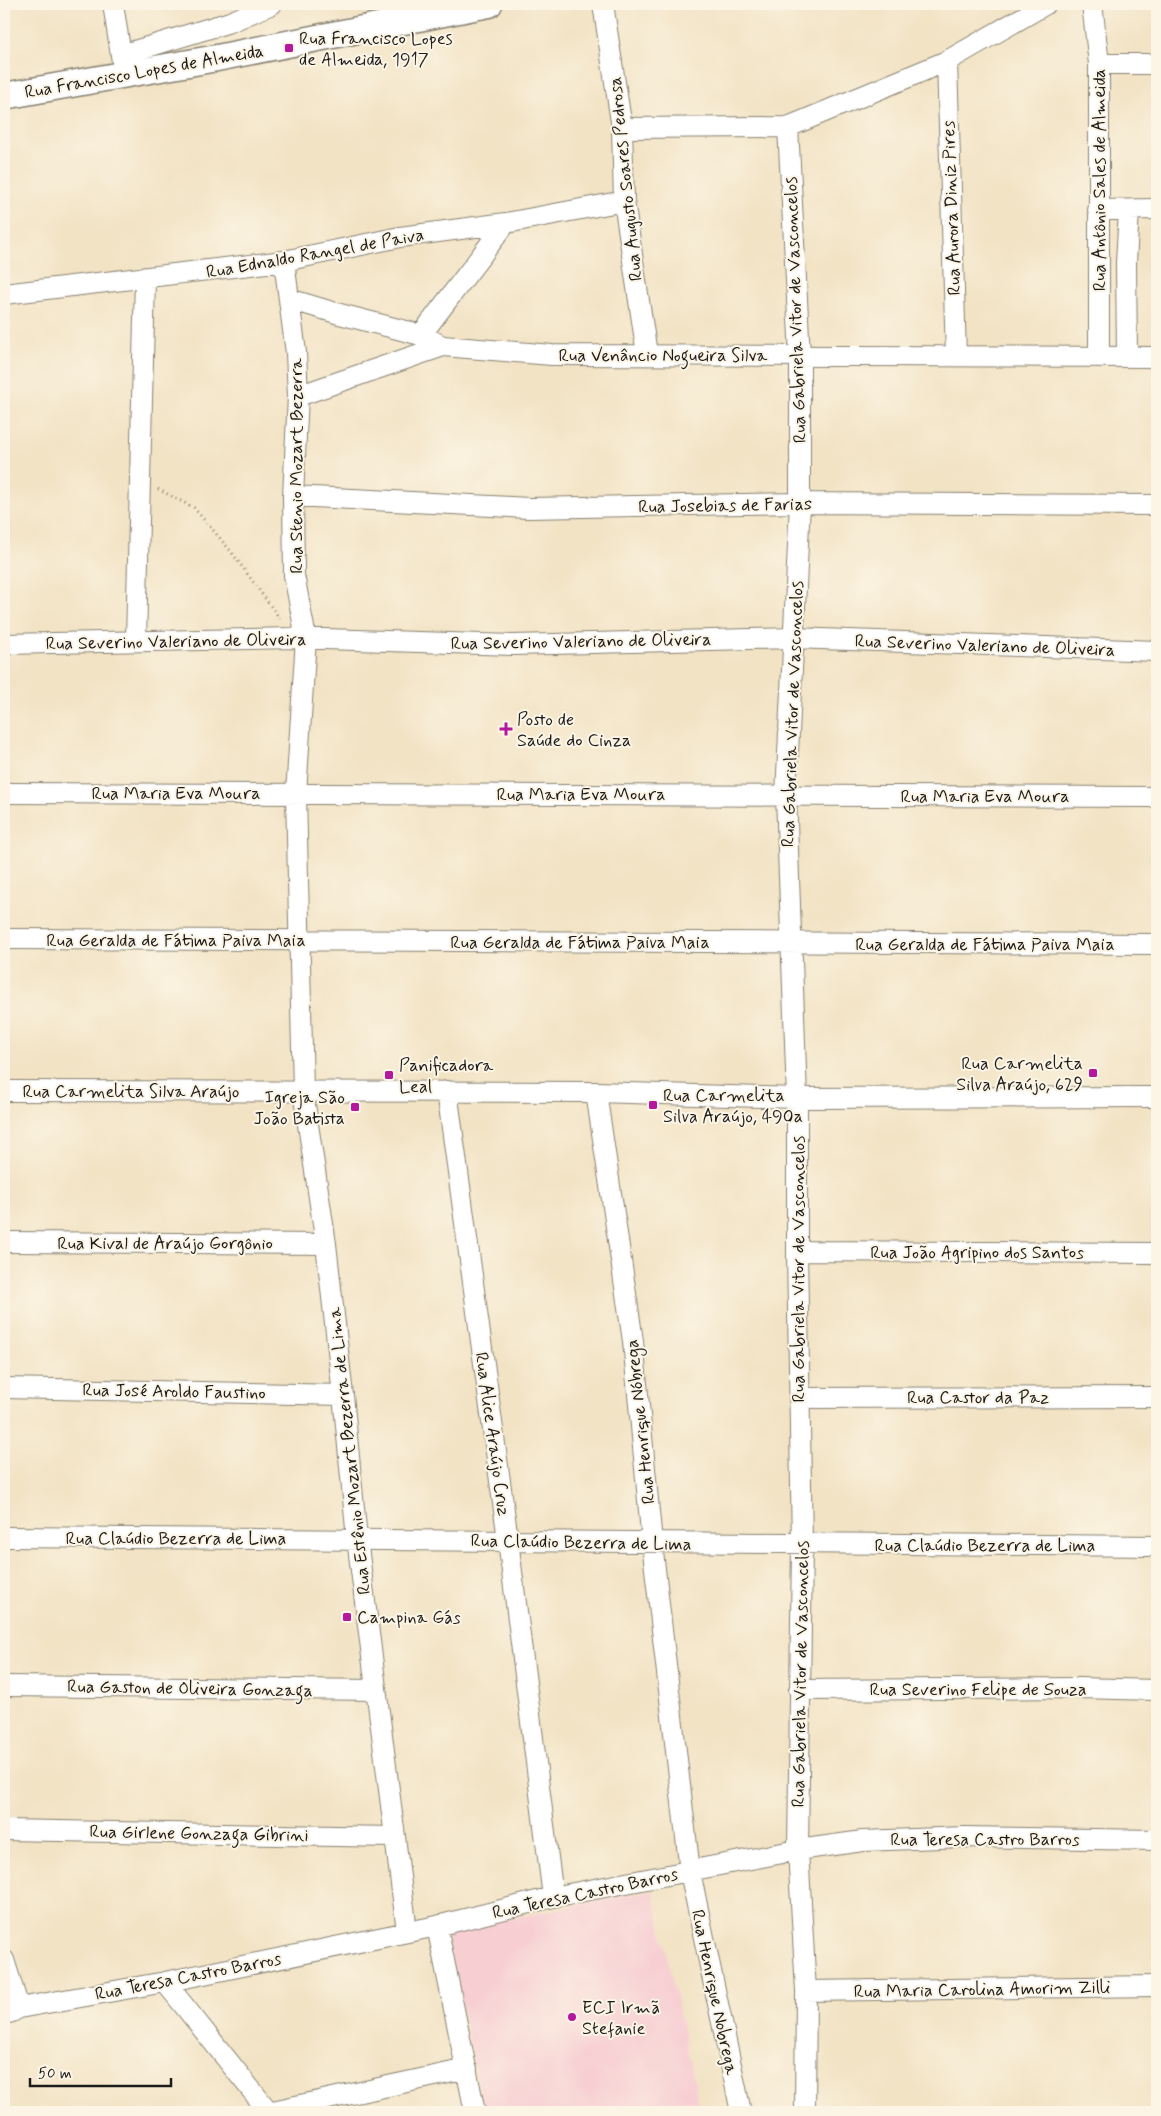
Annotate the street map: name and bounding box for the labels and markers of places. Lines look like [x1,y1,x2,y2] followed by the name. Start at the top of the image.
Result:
[299,27,453,72] place label: Rua Francisco Lopes de Almeida, 1917
[283,42,295,54] marker: Rua Francisco Lopes de Almeida, 1917
[517,708,631,753] place label: Posto de Saúde do Cinza
[499,722,513,736] marker: Posto de Saúde do Cinza
[956,1052,1083,1097] place label: Rua Carmelita Silva Araújo, 629
[399,1054,493,1099] place label: Panificadora Leal
[1087,1067,1099,1079] marker: Rua Carmelita Silva Araújo, 629
[383,1069,395,1081] marker: Panificadora Leal
[663,1084,803,1129] place label: Rua Carmelita Silva Araújo, 490a
[254,1086,345,1131] place label: Igreja São João Batista
[647,1099,659,1111] marker: Rua Carmelita Silva Araújo, 490a
[349,1101,361,1113] marker: Igreja São João Batista
[357,1606,461,1630] place label: Campina Gás
[341,1611,353,1623] marker: Campina Gás
[582,1996,660,2041] place label: ECI Irmã Stefanie
[566,2011,578,2023] marker: ECI Irmã Stefanie

